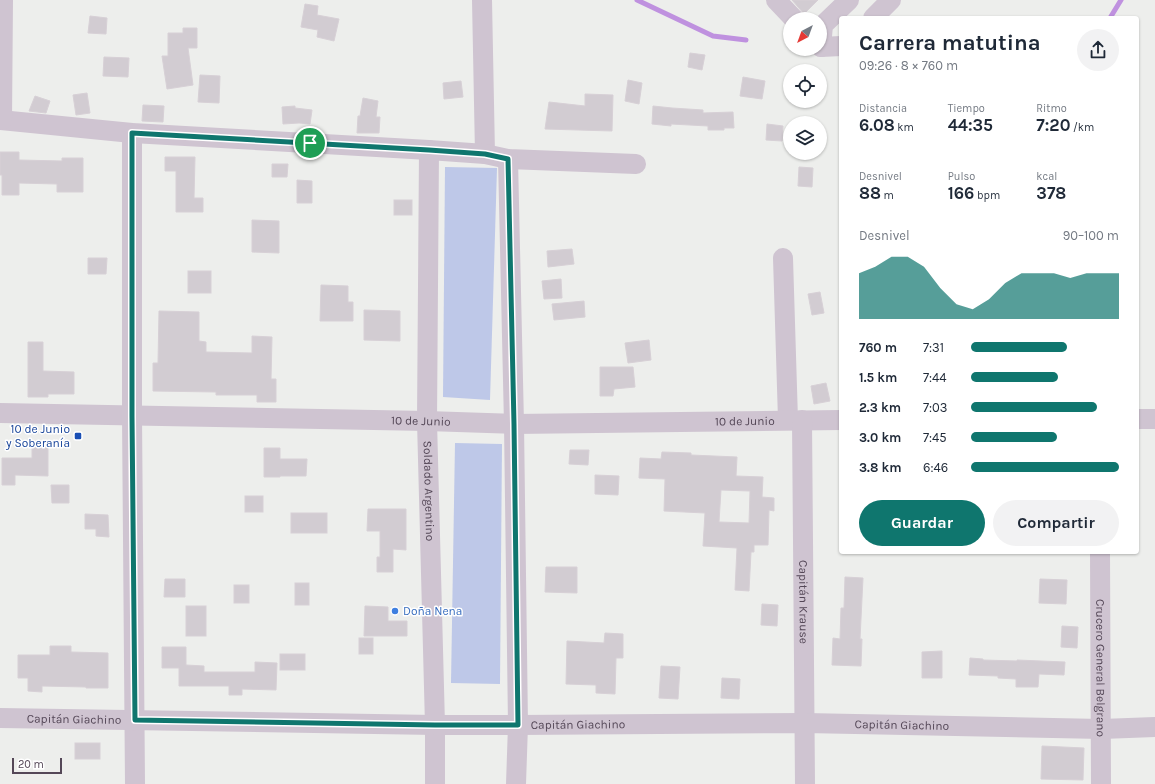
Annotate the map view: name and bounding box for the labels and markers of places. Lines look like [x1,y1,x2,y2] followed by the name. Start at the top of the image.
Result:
[293,126,327,160] pin
[5,422,70,450] place label: 10 de Junio y Soberanía
[73,431,83,441] marker: 10 de Junio y Soberanía
[403,604,462,618] place label: Doña Nena
[390,606,400,616] marker: Doña Nena

